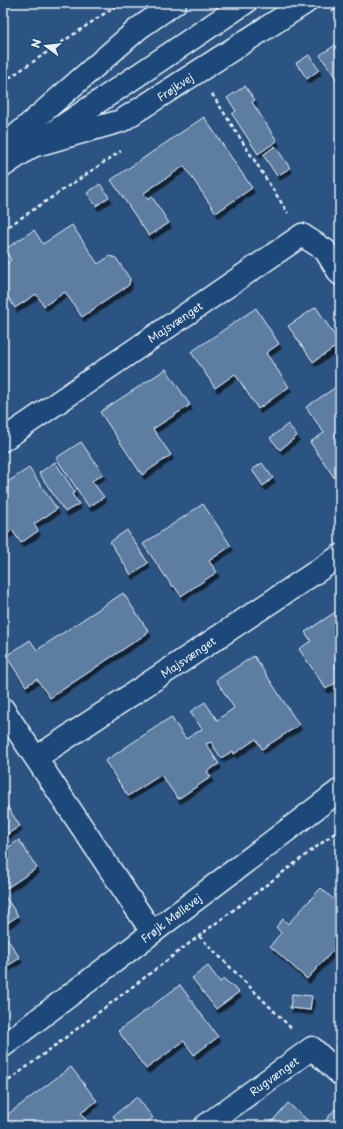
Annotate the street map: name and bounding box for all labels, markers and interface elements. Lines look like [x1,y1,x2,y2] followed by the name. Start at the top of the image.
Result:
[26,26,66,66] north arrow
[27,37,45,50] text: N
[153,69,197,105] street label: Frøjkvej
[144,297,206,347] street label: Majsvænget
[157,632,219,682] street label: Majsvænget
[137,889,205,947] street label: Frøjk Møllevej
[246,1052,303,1100] street label: Rugvænget

